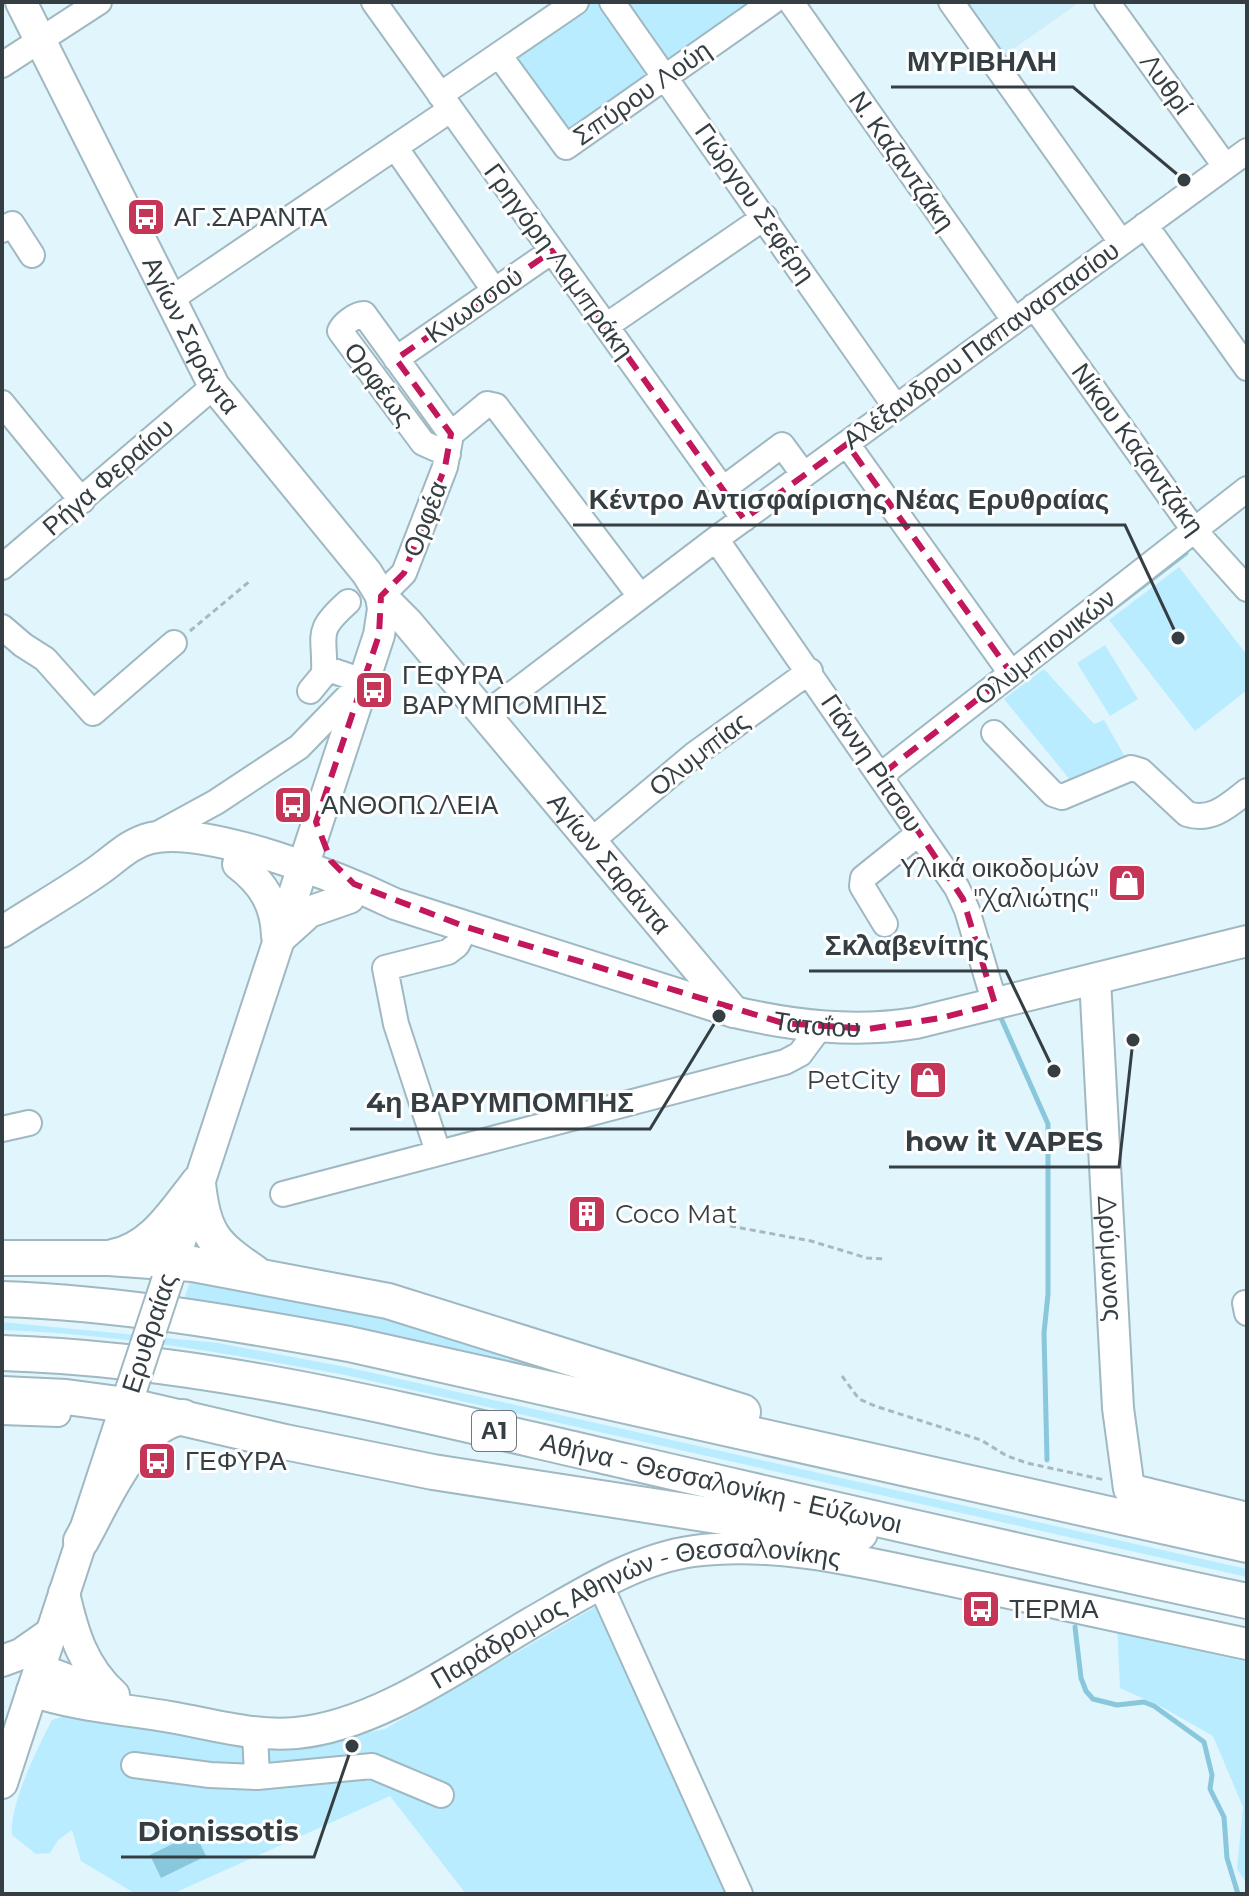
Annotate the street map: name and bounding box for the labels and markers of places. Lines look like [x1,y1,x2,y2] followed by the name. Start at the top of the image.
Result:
[891,35,1073,87] callout: ΜΥΡΙΒΗΛΗ
[125,196,167,238] bus stop icon: ΑΓ.ΣΑΡΑΝΤΑ
[174,201,328,233] place label: ΑΓ.ΣΑΡΑΝΤΑ
[573,473,1125,525] callout: Κέντρο Αντισφαίρισης Νέας Ερυθραίας
[402,659,607,721] place label: ΓΕΦΥΡΑ ΒΑΡΥΜΠΟΜΠΗΣ
[353,669,395,711] bus stop icon: ΓΕΦΥΡΑ ΒΑΡΥΜΠΟΜΠΗΣ
[272,784,314,826] bus stop icon: ΑΝΘΟΠΩΛΕΙΑ
[321,789,499,821] place label: ΑΝΘΟΠΩΛΕΙΑ
[900,852,1099,914] place label: Υλικά οικοδομών "Χαλιώτης"
[1106,862,1148,904] shop icon: Υλικά οικοδομών "Χαλιώτης"
[809,919,1006,971] callout: Σκλαβενίτης
[907,1059,949,1101] shop icon: PetCity
[806,1064,901,1096] place label: PetCity
[350,1077,650,1129] callout: 4η ΒΑΡΥΜΠΟΜΠΗΣ
[889,1115,1119,1167] callout: how it VAPES
[566,1193,608,1235] building icon: Coco Mat
[615,1198,737,1230] place label: Coco Mat
[136,1440,178,1482] bus stop icon: ΓΕΦΥΡΑ
[185,1445,287,1477] place label: ΓΕΦΥΡΑ
[960,1588,1002,1630] bus stop icon: ΤΕΡΜΑ
[1009,1593,1099,1625] place label: ΤΕΡΜΑ
[121,1805,314,1857] callout: Dionissotis

